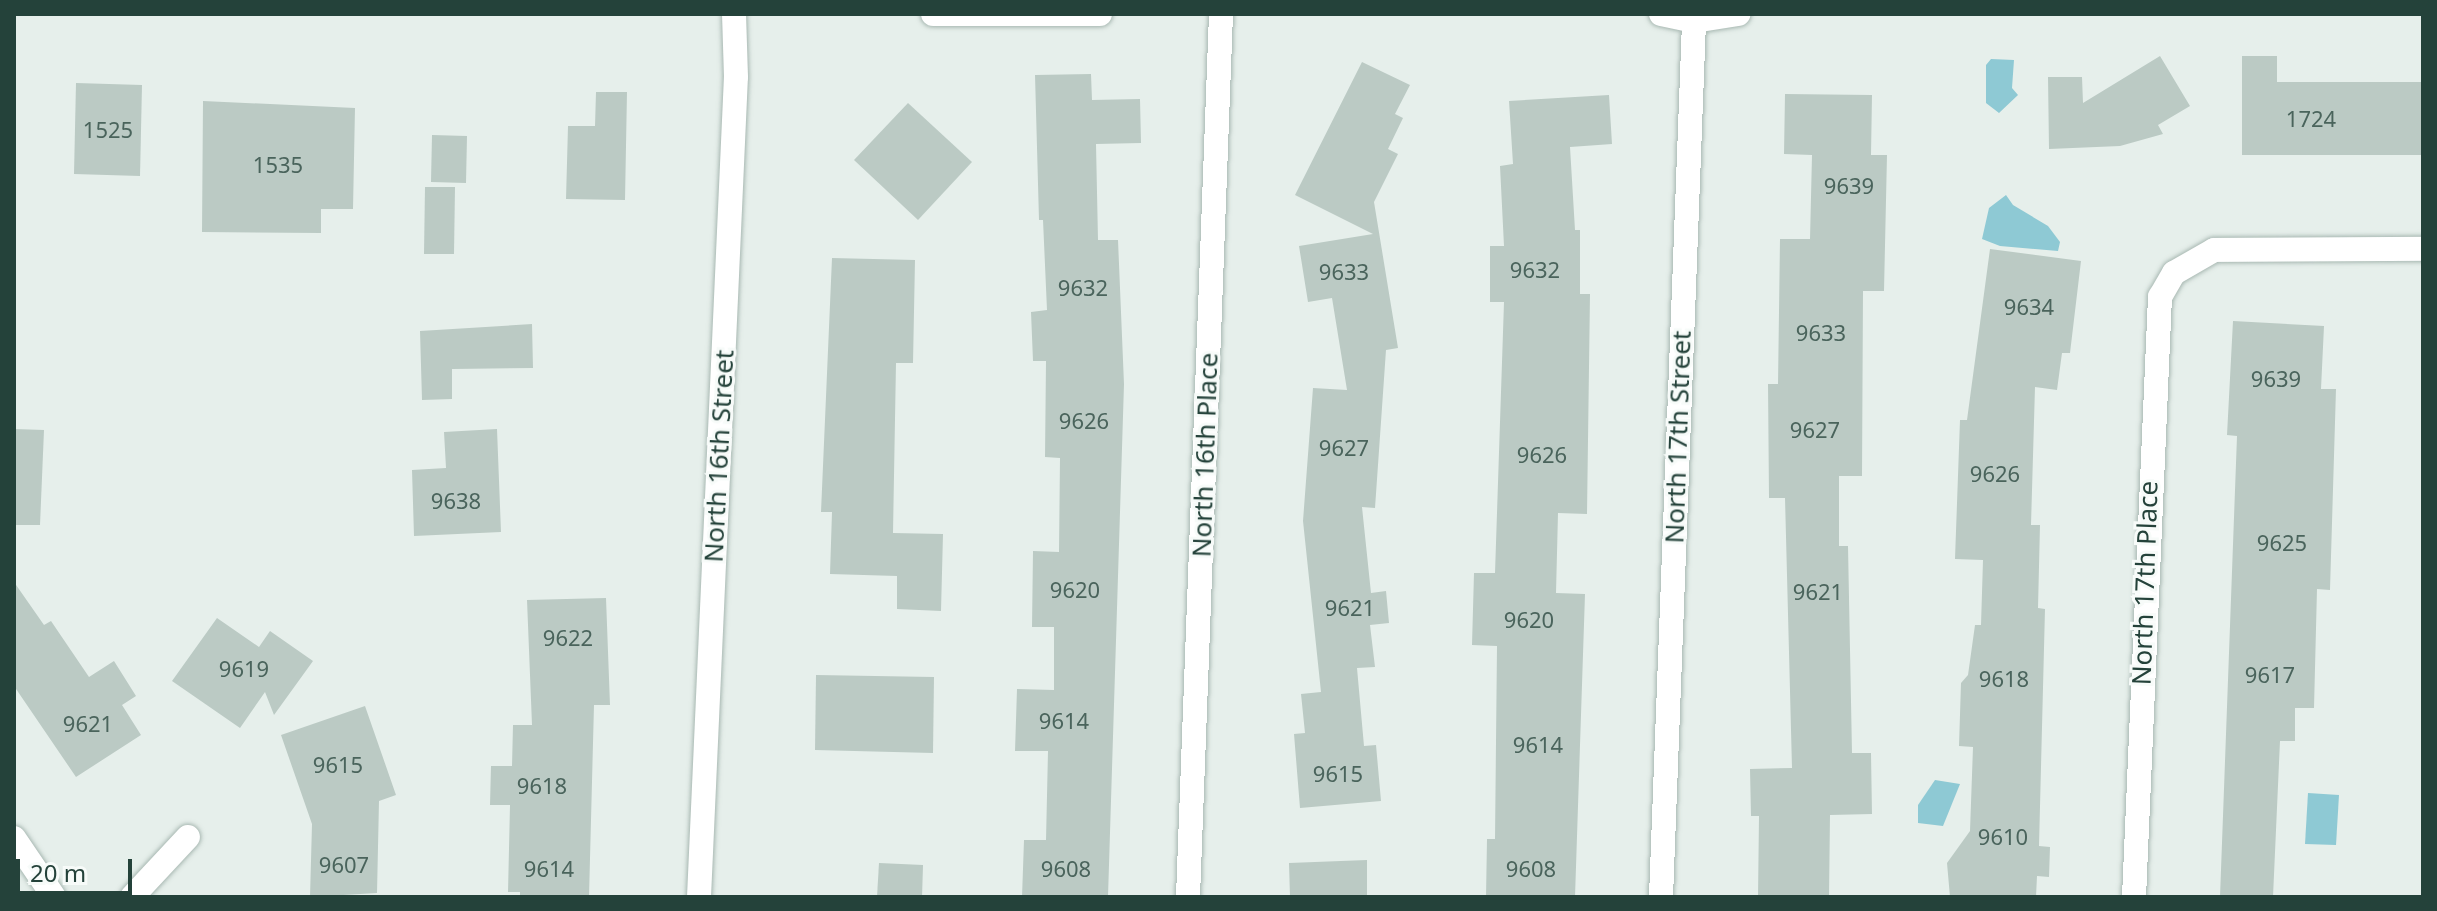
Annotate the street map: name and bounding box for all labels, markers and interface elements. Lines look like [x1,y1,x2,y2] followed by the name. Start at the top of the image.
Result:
[2286,106,2336,132] house number: 1724
[83,117,133,143] house number: 1525
[253,152,303,178] house number: 1535
[1824,173,1874,199] house number: 9639
[1510,257,1560,283] house number: 9632
[1319,259,1369,285] house number: 9633
[1058,275,1108,301] house number: 9632
[2004,294,2054,320] house number: 9634
[1796,320,1846,346] house number: 9633
[1659,330,1697,544] street label: North 17th Street
[698,349,740,563] street label: North 16th Street
[1186,352,1224,558] street label: North 16th Place
[2251,366,2301,392] house number: 9639
[1059,408,1109,434] house number: 9626
[1790,417,1840,443] house number: 9627
[1319,435,1369,461] house number: 9627
[1517,442,1567,468] house number: 9626
[1970,461,2020,487] house number: 9626
[2126,480,2164,686] street label: North 17th Place
[431,488,481,514] house number: 9638
[2257,530,2307,556] house number: 9625
[1050,577,1100,603] house number: 9620
[1793,579,1843,605] house number: 9621
[1325,595,1375,621] house number: 9621
[1504,607,1554,633] house number: 9620
[543,625,593,651] house number: 9622
[219,656,269,682] house number: 9619
[2245,662,2295,688] house number: 9617
[1979,666,2029,692] house number: 9618
[1039,708,1089,734] house number: 9614
[63,711,113,737] house number: 9621
[1513,732,1563,758] house number: 9614
[313,752,363,778] house number: 9615
[1313,761,1363,787] house number: 9615
[517,773,567,799] house number: 9618
[1978,824,2028,850] house number: 9610
[20,843,136,893] scale bar
[319,852,369,878] house number: 9607
[30,856,86,889] text: 20 m
[524,856,574,882] house number: 9614
[1041,856,1091,882] house number: 9608
[1506,856,1556,882] house number: 9608

